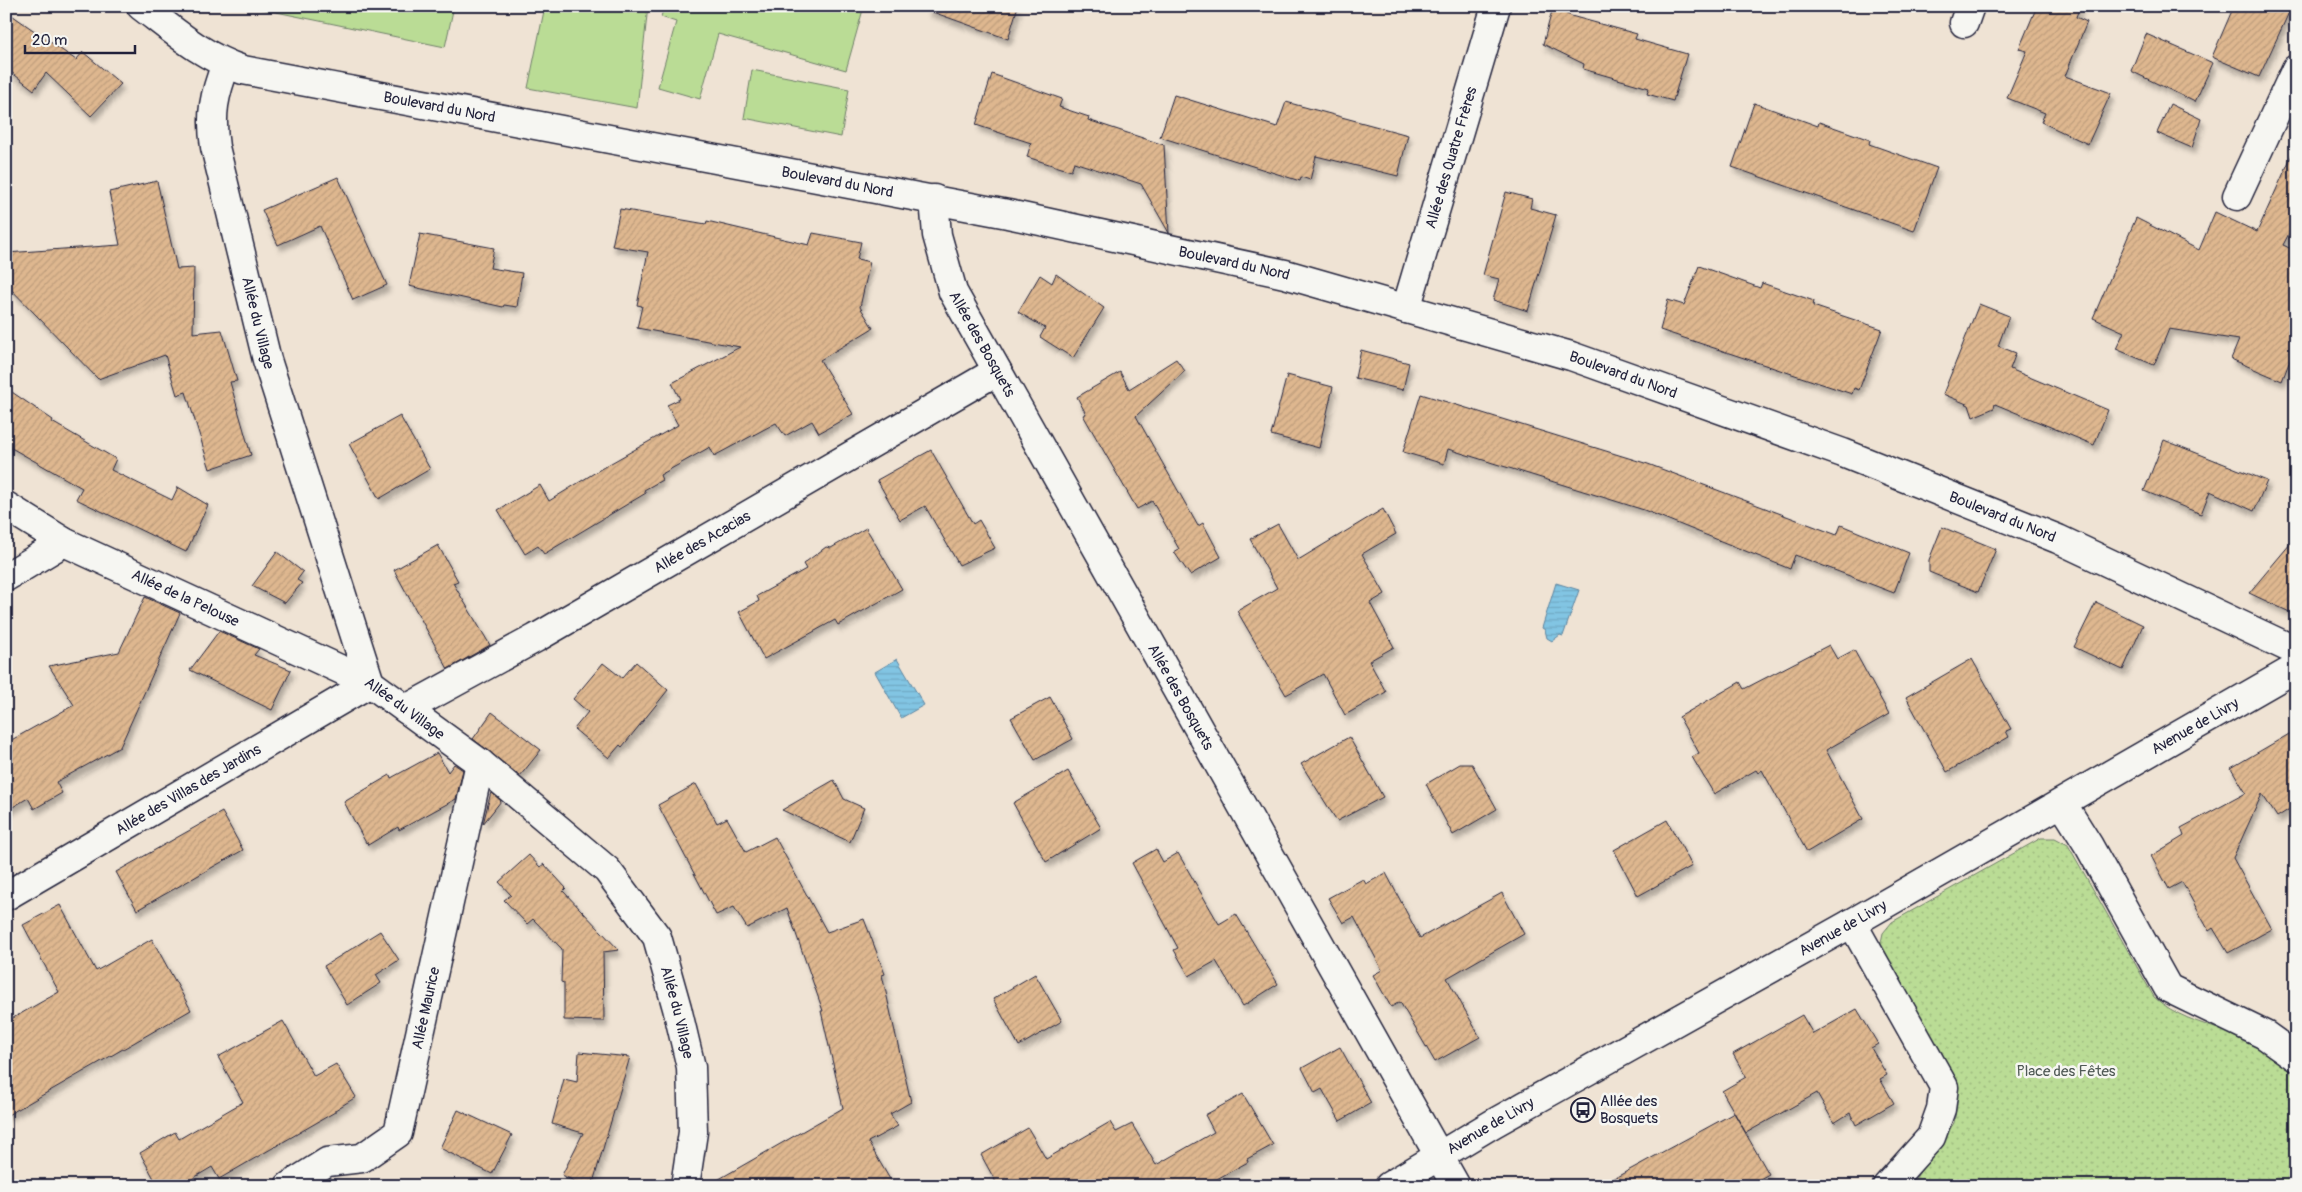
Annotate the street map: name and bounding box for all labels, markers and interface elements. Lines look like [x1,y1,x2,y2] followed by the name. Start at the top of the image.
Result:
[25,22,135,54] scale bar
[32,31,67,50] text: 20 m
[1421,84,1482,231] street label: Allée des Quatre Frères
[382,88,497,127] street label: Boulevard du Nord
[780,163,895,202] street label: Boulevard du Nord
[1177,242,1292,285] street label: Boulevard du Nord
[237,275,279,372] street label: Allée du Village
[944,288,1019,401] street label: Allée des Bosquets
[1567,347,1680,403] street label: Boulevard du Nord
[1946,487,2058,547] street label: Boulevard du Nord
[650,507,754,578] street label: Allée des Acacias
[128,565,243,632] street label: Allée de la Pelouse
[1143,641,1218,754] street label: Allée des Bosquets
[361,673,449,744] street label: Allée du Village
[2148,694,2243,759] street label: Avenue de Livry
[112,740,265,840] street label: Allée des Villas des Jardins
[1796,896,1891,961] street label: Avenue de Livry
[656,964,698,1061] street label: Allée du Village
[408,965,445,1051] street label: Allée Maurice
[2016,1062,2116,1081] park label: Place des Fêtes
[1600,1092,1658,1128] place label: Allée des Bosquets
[1444,1093,1538,1159] street label: Avenue de Livry
[1570,1097,1596,1123] bus stop icon: Allée des Bosquets

